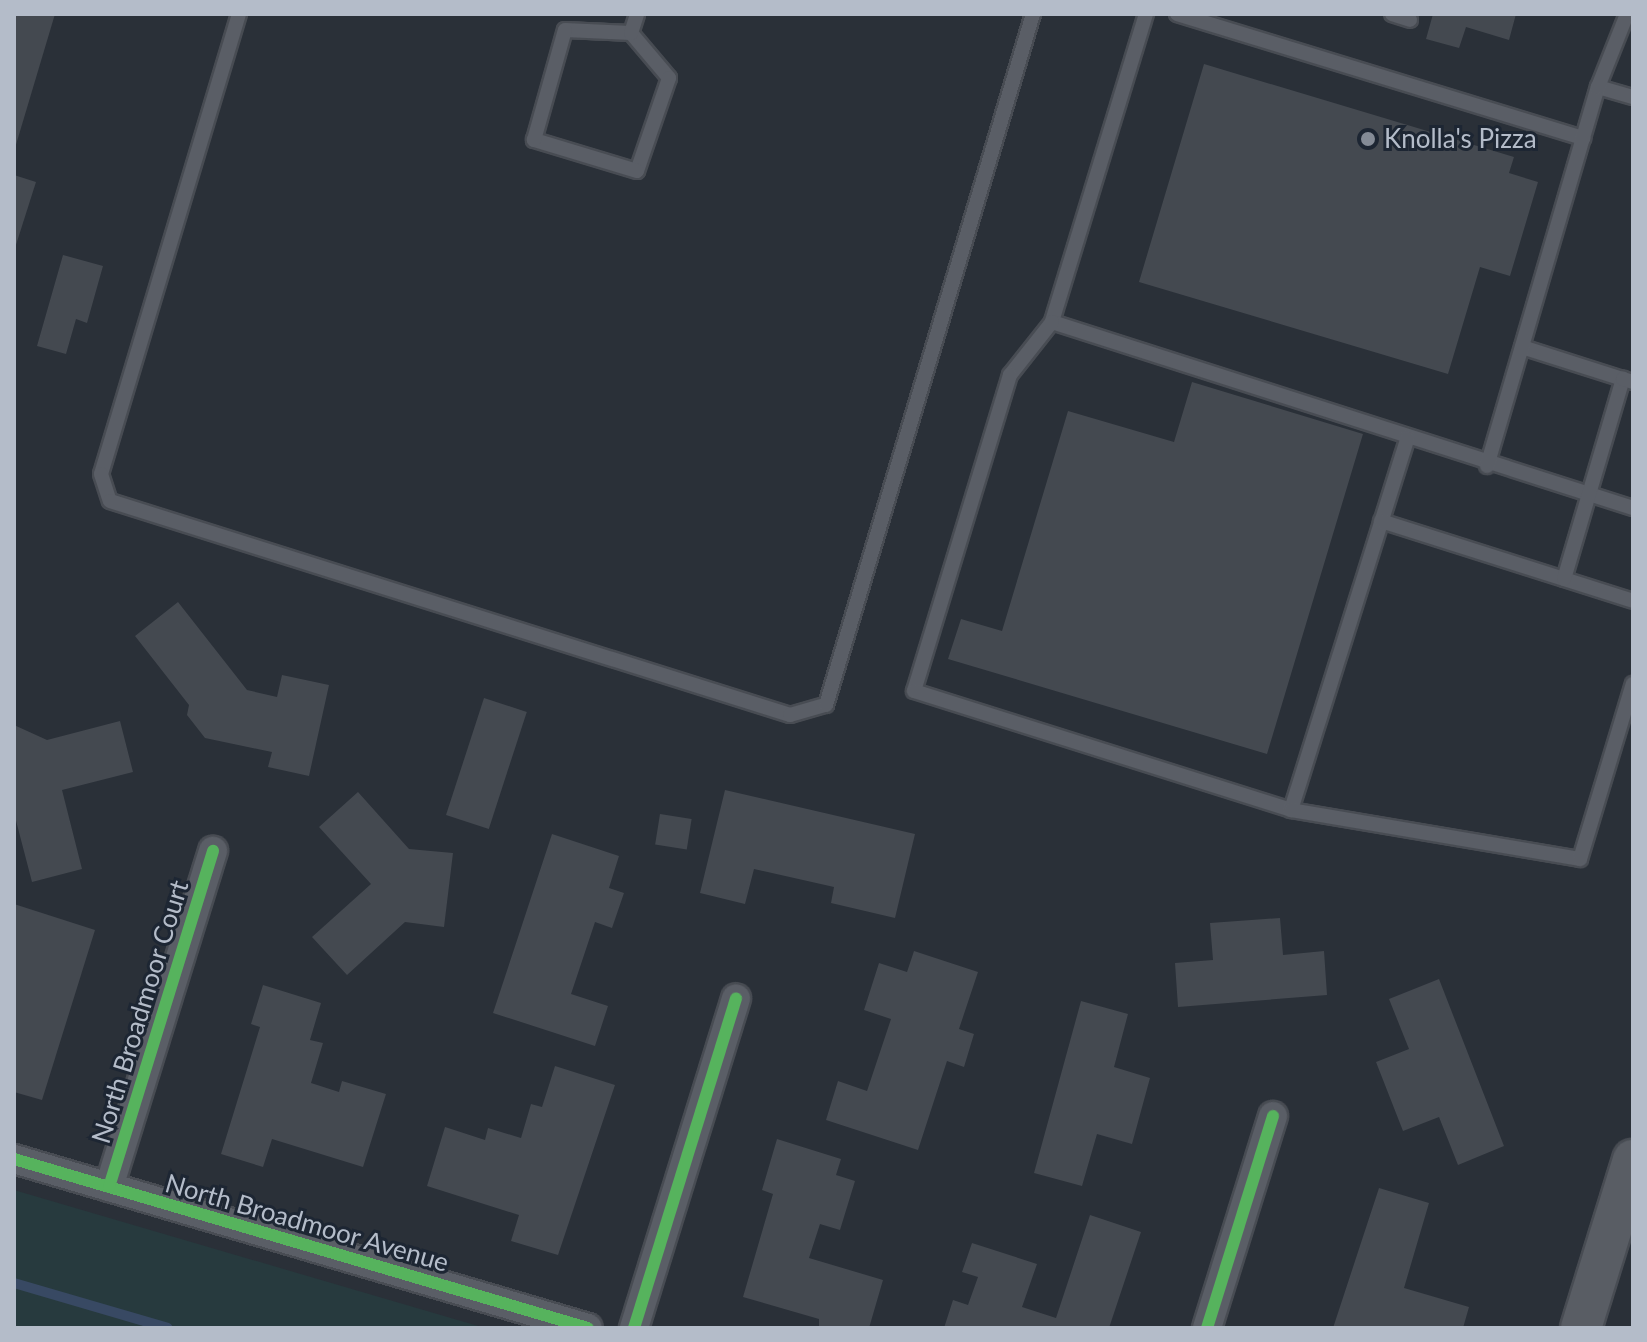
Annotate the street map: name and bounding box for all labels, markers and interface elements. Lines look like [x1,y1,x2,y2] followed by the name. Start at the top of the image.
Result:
[1384,123,1537,155] place label: Knolla's Pizza
[1359,130,1377,148] marker: Knolla's Pizza
[85,876,195,1148] street label: North Broadmoor Court
[161,1167,453,1279] street label: North Broadmoor Avenue

